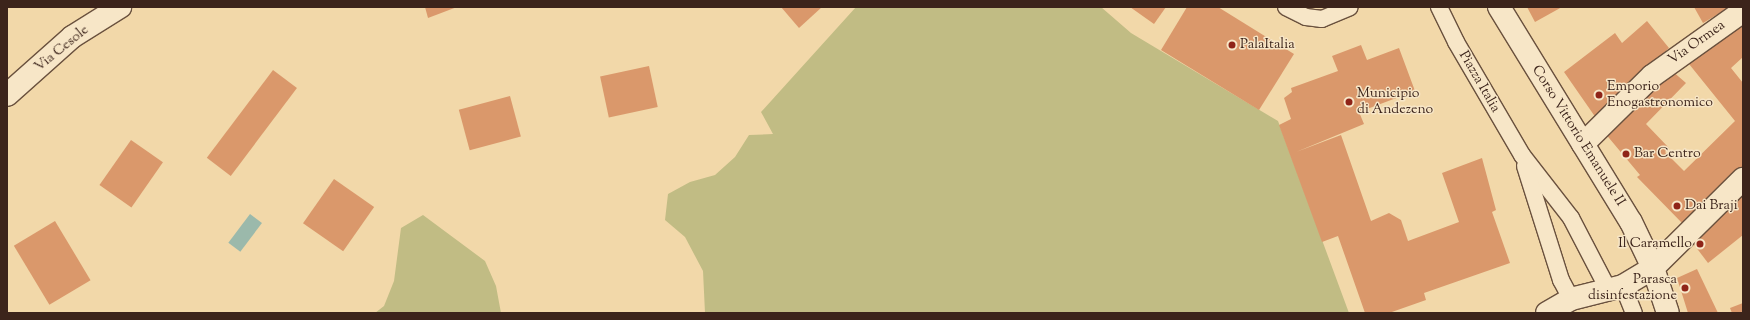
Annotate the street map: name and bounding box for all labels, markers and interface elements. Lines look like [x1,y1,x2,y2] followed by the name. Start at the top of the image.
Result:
[1665,17,1729,69] street label: Via Ormea
[32,22,92,76] street label: Via Cesole
[1240,37,1295,53] place label: PalaItalia
[1227,40,1237,50] marker: PalaItalia
[1455,48,1503,116] street label: Piazza Italia
[1528,62,1628,210] street label: Corso Vittorio Emanuele II
[1607,79,1713,112] place label: Emporio Enogastronomico
[1357,86,1433,118] place label: Municipio di Andezeno
[1594,90,1604,100] marker: Emporio Enogastronomico
[1344,97,1354,107] marker: Municipio di Andezeno
[1634,146,1701,162] place label: Bar Centro
[1621,149,1631,159] marker: Bar Centro
[1685,198,1738,214] place label: Dai Braji
[1672,201,1682,211] marker: Dai Braji
[1618,236,1692,252] place label: Il Caramello
[1695,239,1705,249] marker: Il Caramello
[1588,272,1677,304] place label: Parasca disinfestazione
[1680,283,1690,293] marker: Parasca disinfestazione

